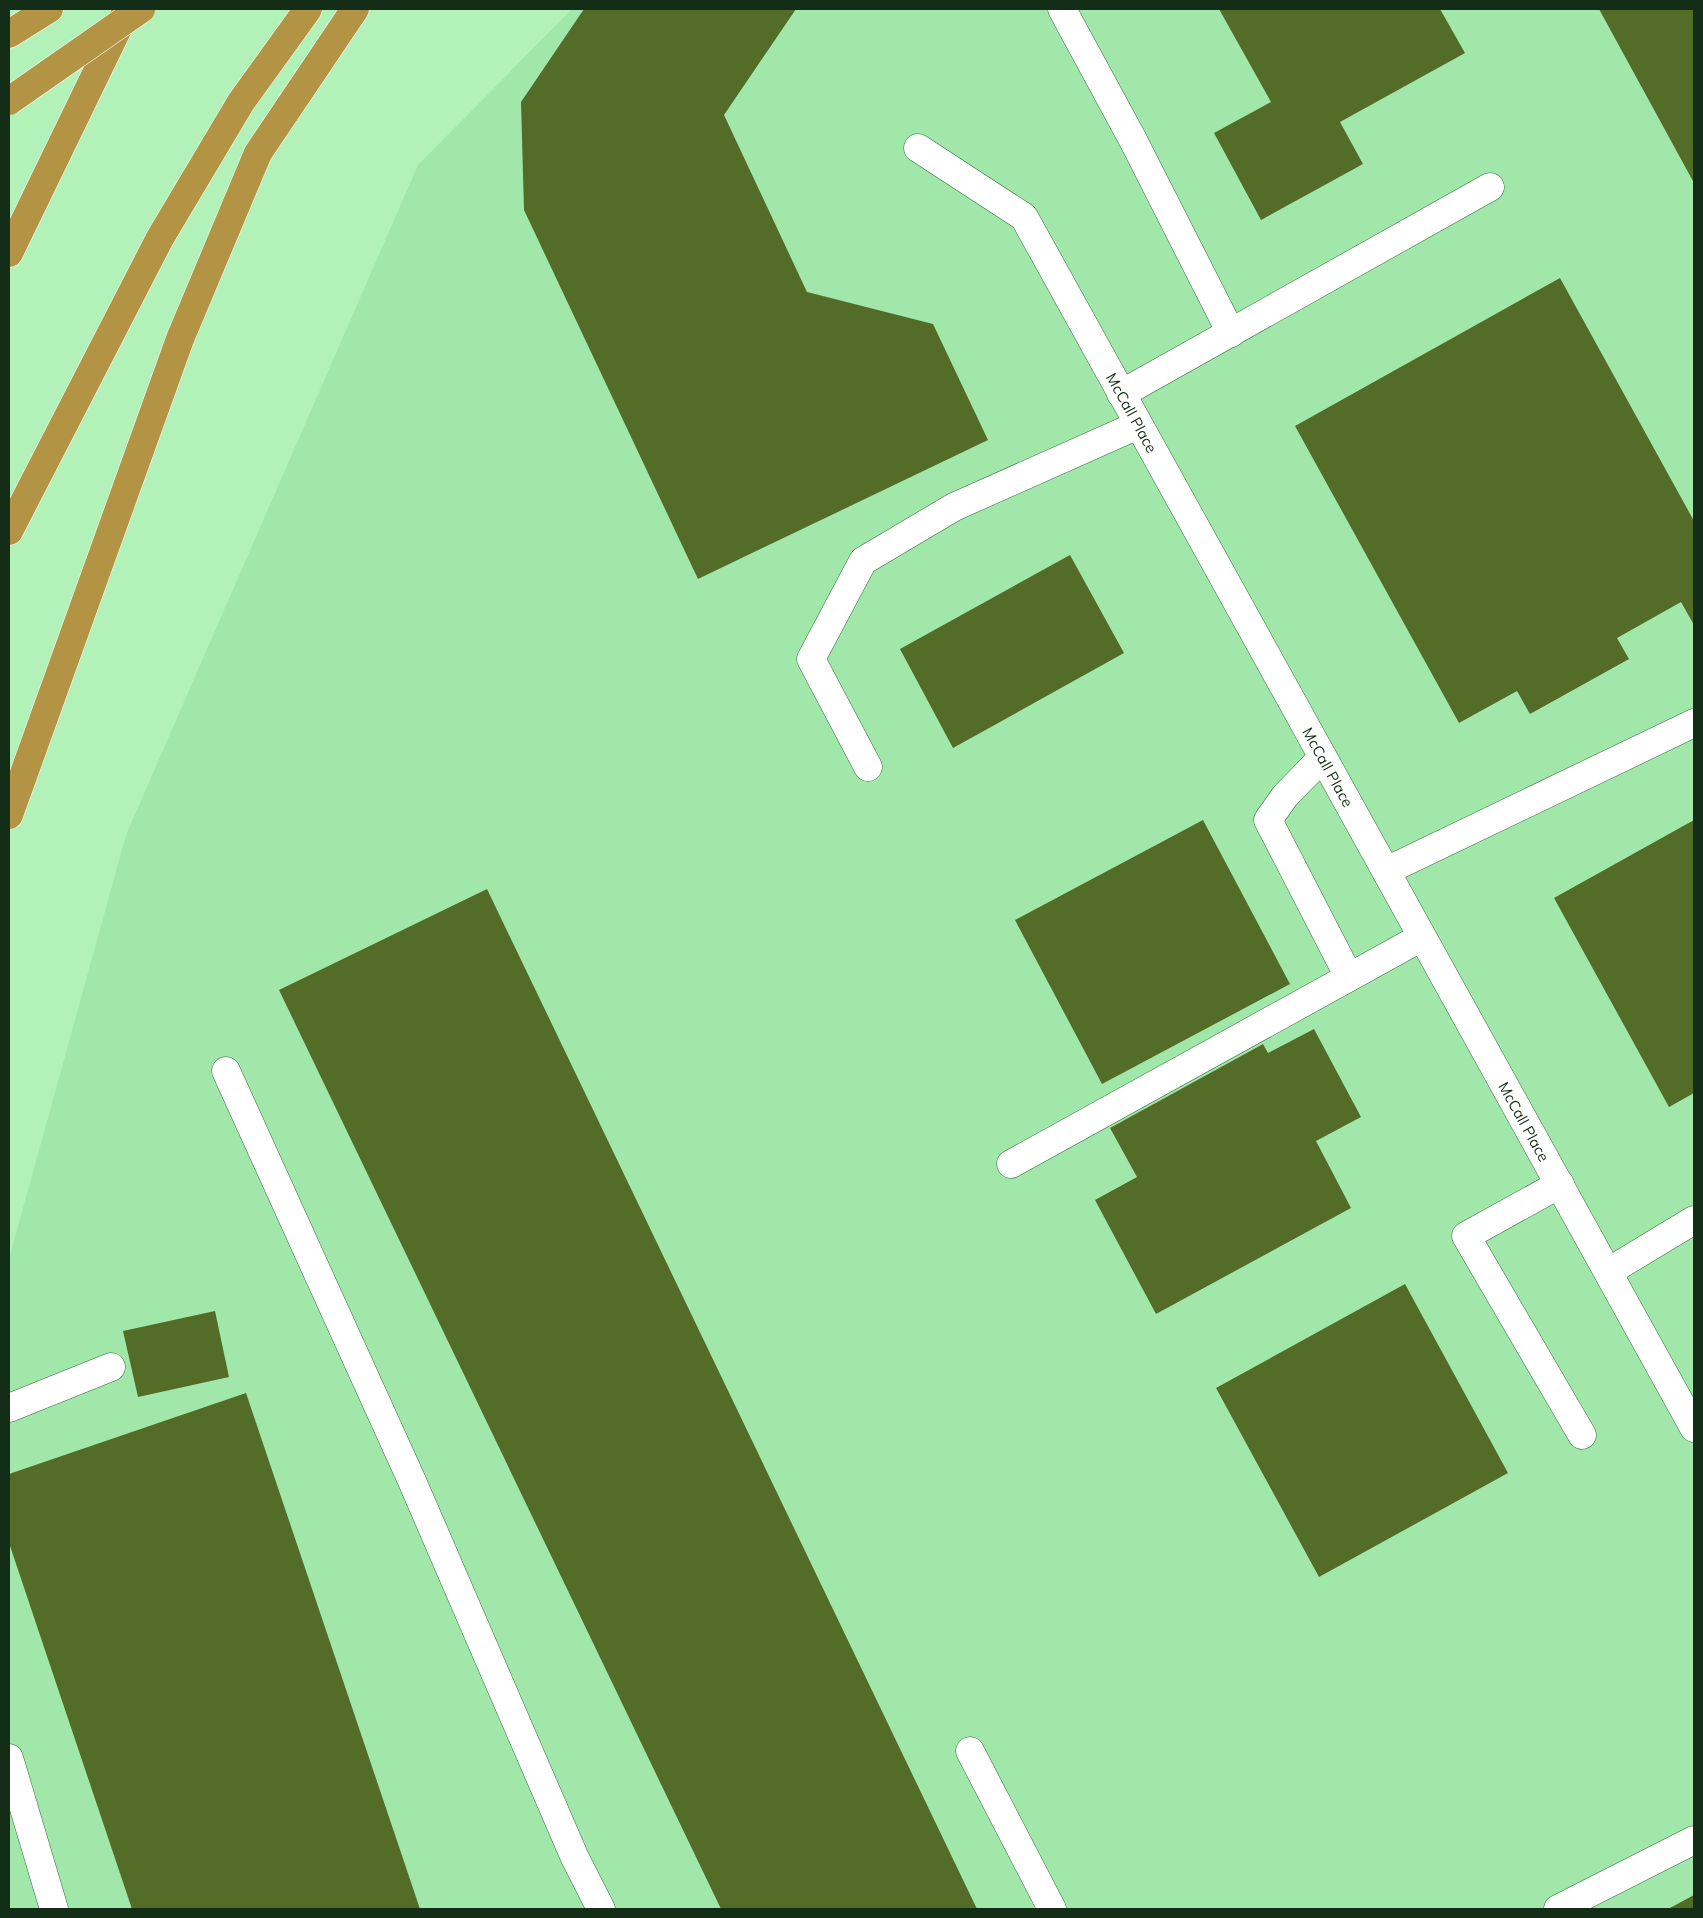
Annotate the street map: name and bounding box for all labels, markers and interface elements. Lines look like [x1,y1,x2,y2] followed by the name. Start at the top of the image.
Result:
[1103,369,1162,456] street label: McCall Place
[1299,724,1358,810] street label: McCall Place
[1495,1078,1554,1165] street label: McCall Place

